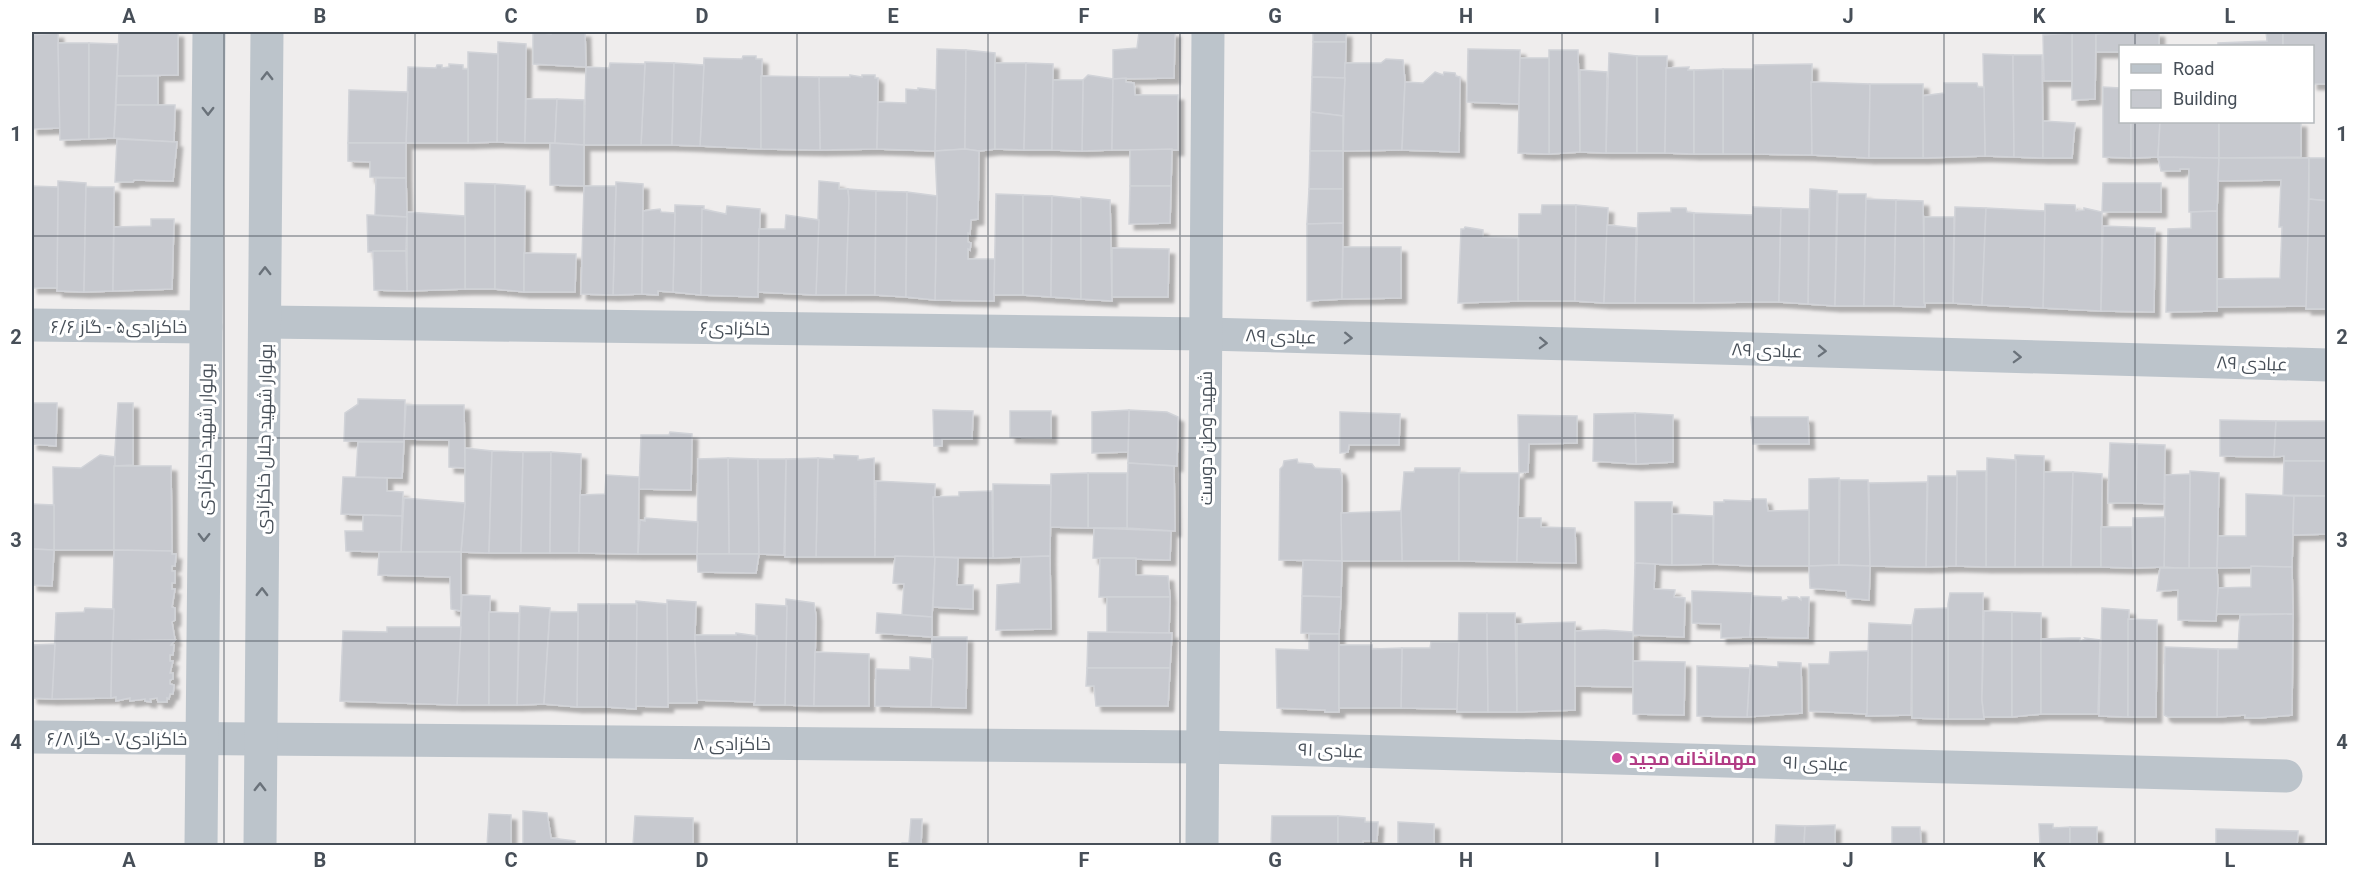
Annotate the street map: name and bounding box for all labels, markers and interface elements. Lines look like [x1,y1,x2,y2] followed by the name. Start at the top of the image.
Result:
[122,4,136,28] text: A
[314,4,326,28] text: B
[504,4,518,28] text: C
[696,4,709,28] text: D
[887,4,899,28] text: E
[1079,4,1090,28] text: F
[1268,4,1282,28] text: G
[1459,4,1473,28] text: H
[1654,4,1660,28] text: I
[1842,4,1854,28] text: J
[2033,4,2046,28] text: K
[2225,4,2236,28] text: L
[2119,45,2314,123] legend
[2173,58,2214,79] text: Road
[261,72,273,81] one-way arrow
[2173,88,2237,109] text: Building
[202,106,214,115] one-way arrow
[10,122,22,146] text: 1
[2336,122,2348,146] text: 1
[259,267,271,276] one-way arrow
[51,316,187,338] street label: خاکزادی۵ - گاز ۶/۶
[700,317,770,340] street label: خاکزادی۶
[1245,324,1317,349] street label: عبادی ۸۹
[10,325,22,349] text: 2
[2336,325,2348,349] text: 2
[1344,332,1353,344] one-way arrow
[1539,337,1548,350] one-way arrow
[1731,338,1803,363] street label: عبادی ۸۹
[252,343,277,535] street label: بولوار شهید جلال خاکزادی
[1818,345,1827,357] one-way arrow
[2012,350,2021,363] one-way arrow
[2216,351,2288,376] street label: عبادی ۸۹
[193,363,218,515] street label: بولوار شهید خاکزادی
[1195,371,1217,505] street label: شهید وطن دوست
[10,528,22,552] text: 3
[2336,528,2348,552] text: 3
[198,532,210,541] one-way arrow
[256,588,268,597] one-way arrow
[47,728,187,750] street label: خاکزادی۷ - گاز ۶/۸
[10,730,22,754] text: 4
[2336,730,2348,754] text: 4
[693,733,771,755] street label: خاکزادی ۸
[1298,738,1364,763] street label: عبادی ۹۱
[1629,748,1757,770] place label: مهمانخانه مجید
[1610,751,1624,765] marker: مهمانخانه مجید
[1783,751,1849,776] street label: عبادی ۹۱
[254,783,266,792] one-way arrow
[122,848,136,872] text: A
[314,848,326,872] text: B
[504,848,518,872] text: C
[696,848,709,872] text: D
[887,848,899,872] text: E
[1079,848,1090,872] text: F
[1268,848,1282,872] text: G
[1459,848,1473,872] text: H
[1654,848,1660,872] text: I
[1842,848,1854,872] text: J
[2033,848,2046,872] text: K
[2225,848,2236,872] text: L

